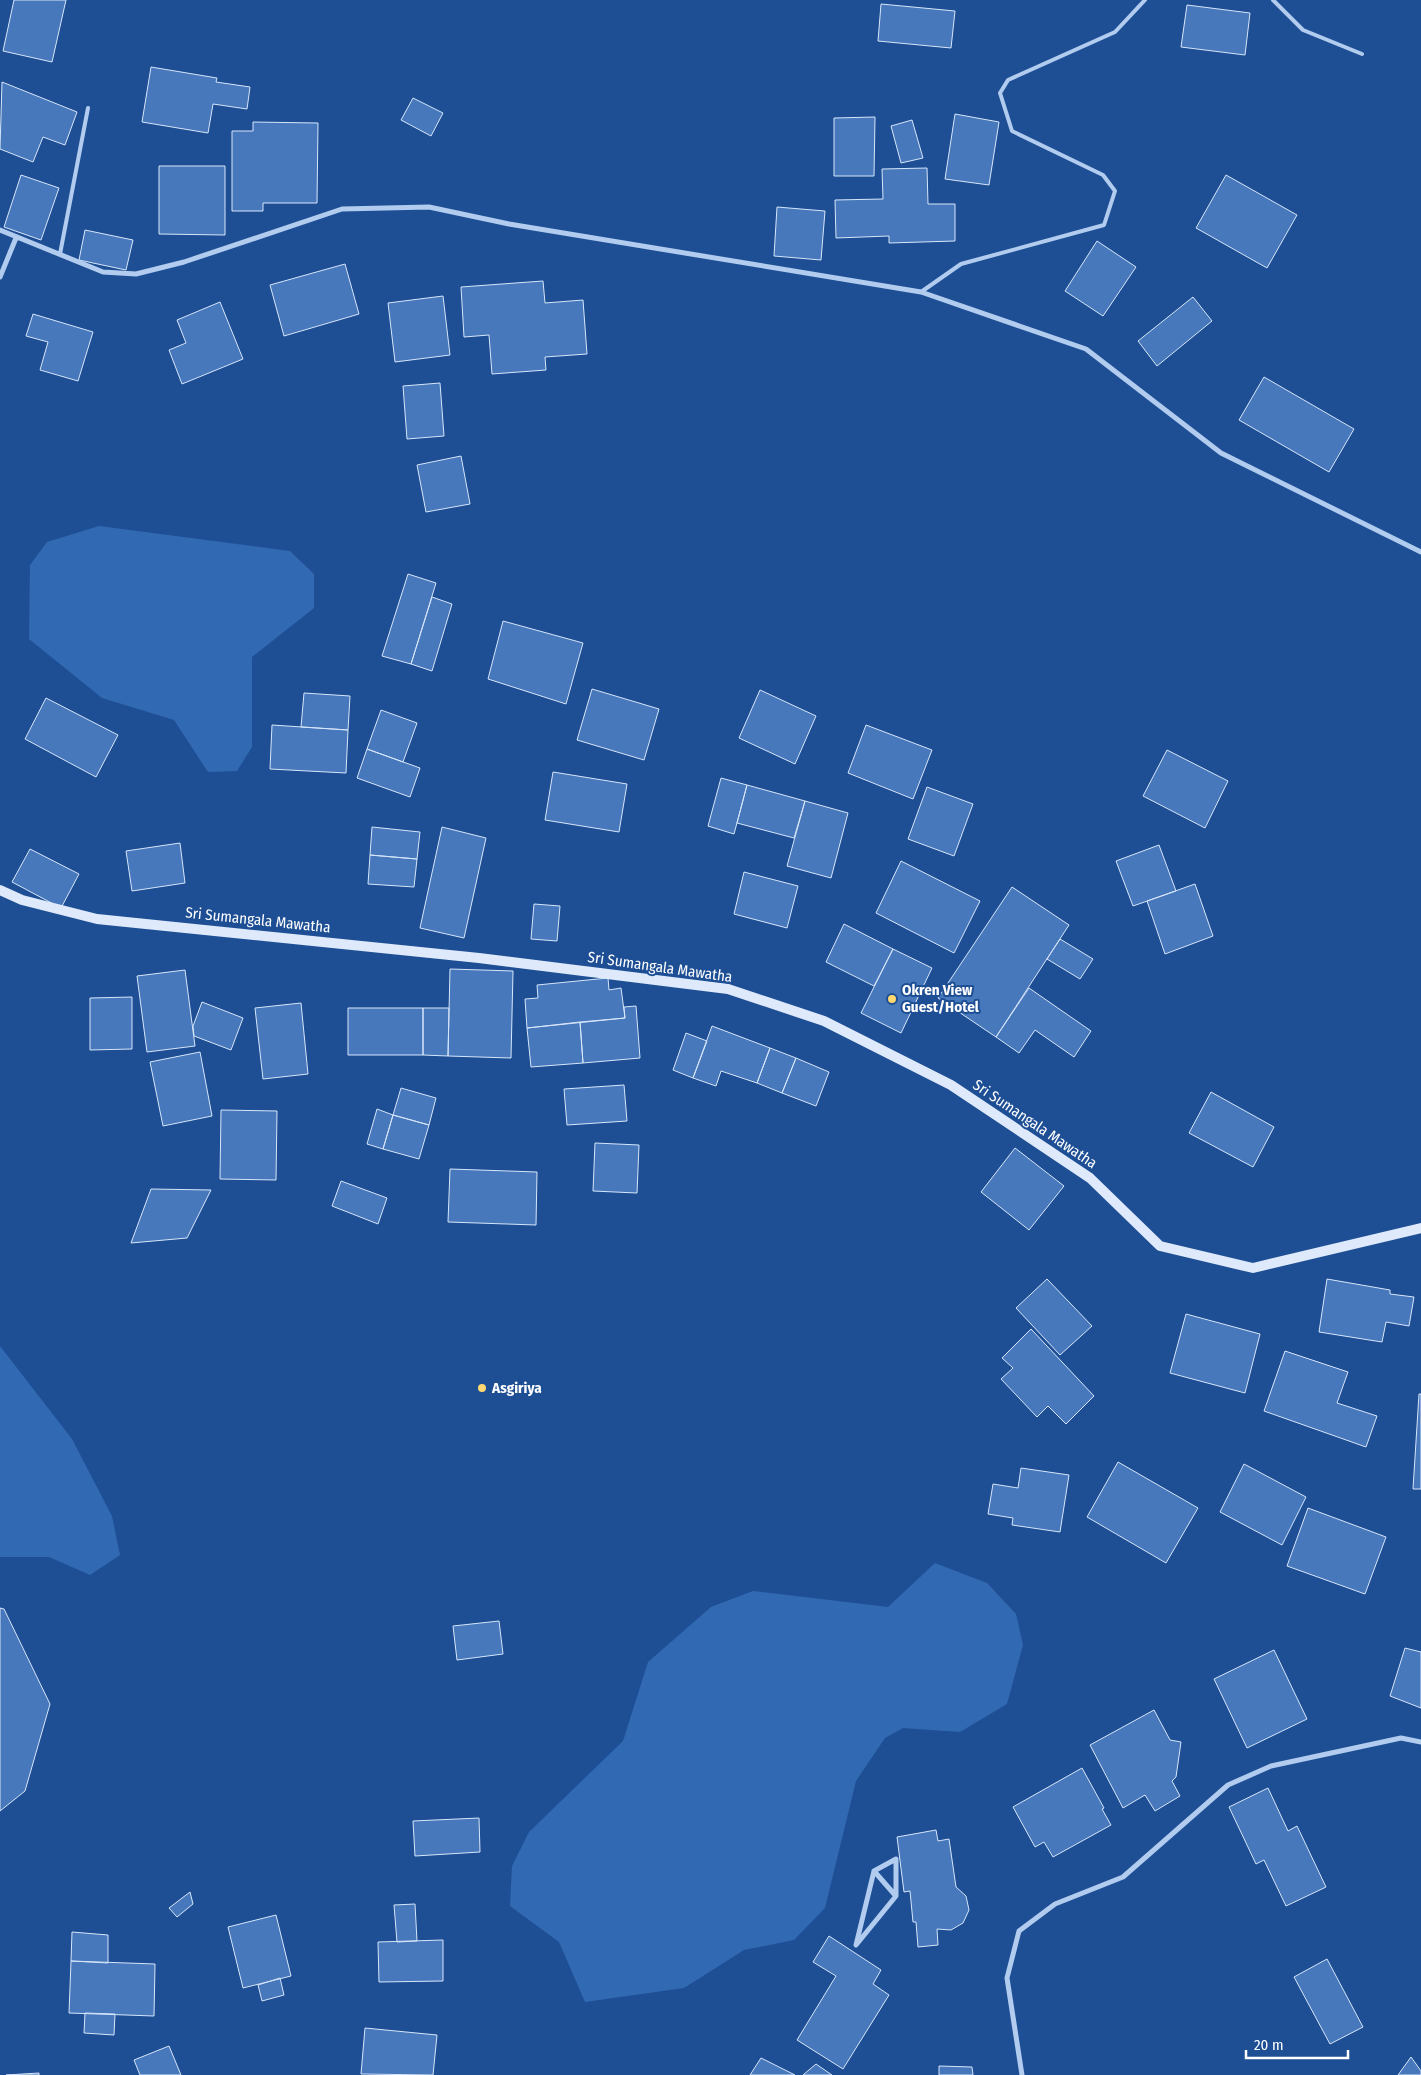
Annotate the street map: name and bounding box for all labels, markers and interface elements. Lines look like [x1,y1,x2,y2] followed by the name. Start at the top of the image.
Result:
[185,903,331,937] street label: Sri Sumangala Mawatha
[587,948,733,986] street label: Sri Sumangala Mawatha
[902,981,980,1016] place label: Okren View Guest/Hotel
[886,993,898,1005] marker: Okren View Guest/Hotel
[969,1076,1101,1172] street label: Sri Sumangala Mawatha
[491,1379,542,1397] place label: Asgiriya
[476,1382,488,1394] marker: Asgiriya
[1246,2028,1348,2060] scale bar
[1254,2036,1284,2054] text: 20 m

